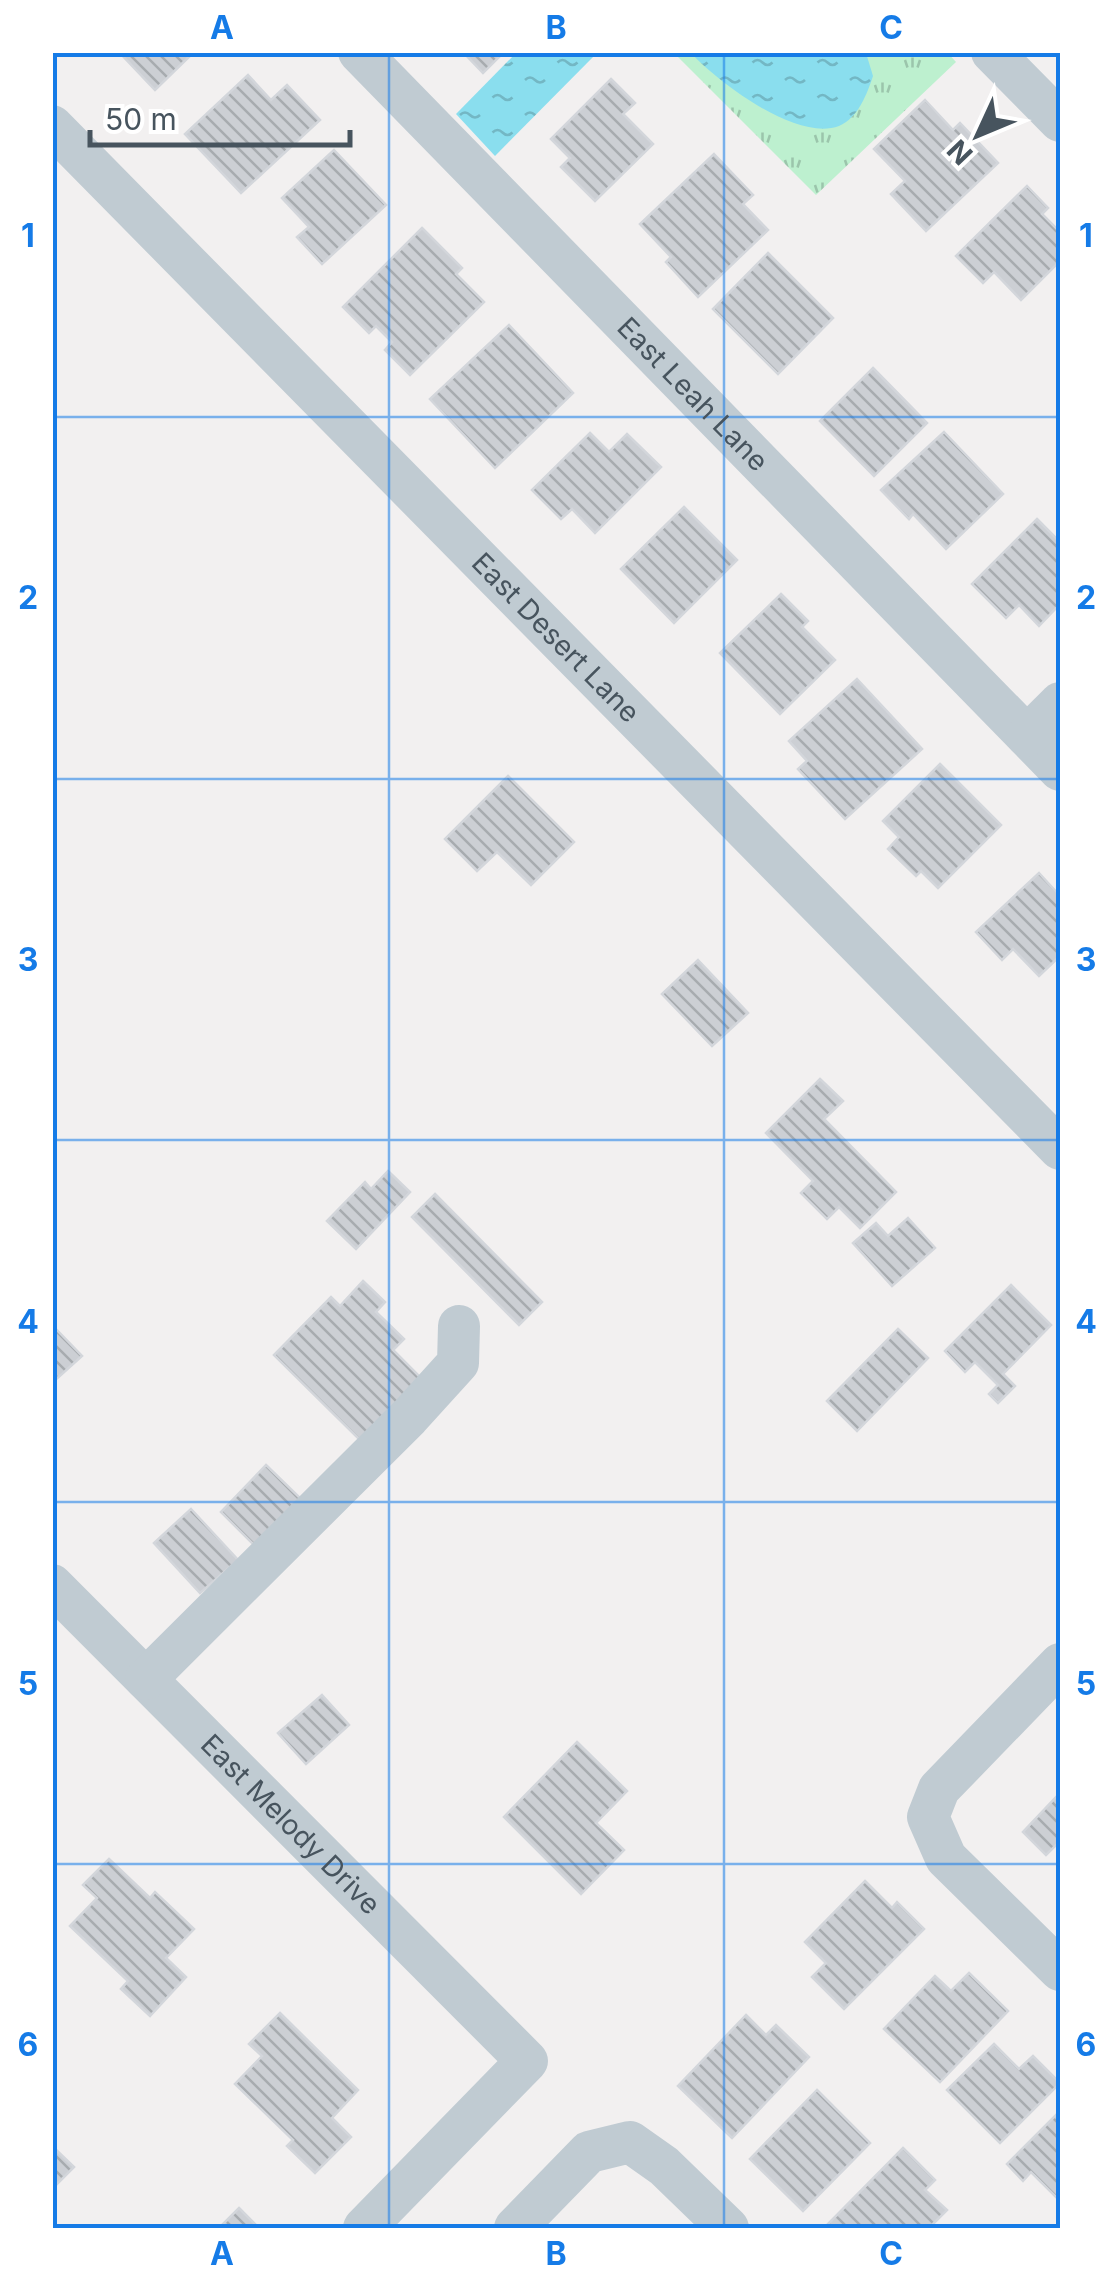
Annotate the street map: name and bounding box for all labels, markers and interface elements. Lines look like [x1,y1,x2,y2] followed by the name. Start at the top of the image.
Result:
[210,8,234,47] text: A
[545,8,567,47] text: B
[879,8,903,47] text: C
[90,85,350,147] scale bar
[928,85,1028,185] north arrow
[105,101,177,137] text: 50 m
[940,133,980,172] text: N
[21,216,35,255] text: 1
[1079,216,1093,255] text: 1
[610,310,775,478] street label: East Leah Lane
[465,546,647,729] street label: East Desert Lane
[18,578,38,617] text: 2
[1076,578,1096,617] text: 2
[18,940,38,979] text: 3
[1076,940,1096,979] text: 3
[17,1302,39,1341] text: 4
[1075,1302,1097,1341] text: 4
[18,1664,38,1703] text: 5
[1076,1664,1096,1703] text: 5
[194,1727,388,1921] street label: East Melody Drive
[18,2025,38,2064] text: 6
[1076,2025,1096,2064] text: 6
[210,2234,234,2273] text: A
[545,2234,567,2273] text: B
[879,2234,903,2273] text: C

